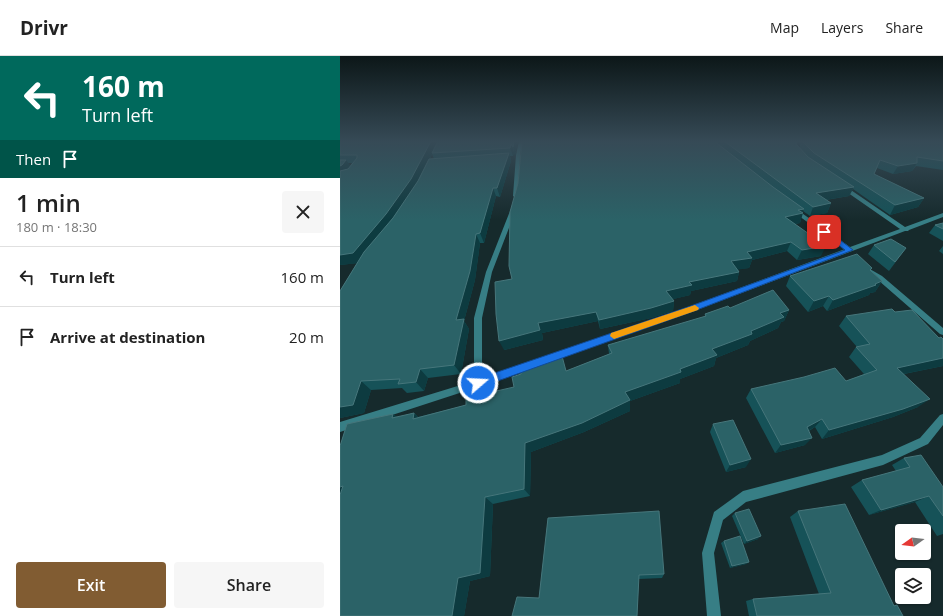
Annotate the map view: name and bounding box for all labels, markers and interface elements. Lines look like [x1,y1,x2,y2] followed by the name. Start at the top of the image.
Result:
[20,15,68,41] text: Drivr
[770,18,799,37] text: Map
[821,18,863,37] text: Layers
[885,18,923,37] text: Share
[82,67,165,105] text: 160 m
[16,72,68,124] icon: left
[82,103,153,127] text: Turn left
[59,148,81,170] icon: arrive
[16,149,51,169] text: Then
[16,186,81,219] text: 1 min
[282,191,324,233] button: close
[807,215,841,249] pin
[16,218,97,236] text: 180 m · 18:30
[813,221,835,243] icon: arrive
[16,266,38,288] icon: left
[50,267,115,287] text: Turn left
[280,267,324,287] text: 160 m
[16,326,38,348] icon: arrive
[50,327,205,347] text: Arrive at destination
[289,327,324,347] text: 20 m
[457,362,499,404] position arrow
[895,524,931,560] north arrow
[895,524,931,604] map controls
[16,562,166,608] button: Exit
[174,562,324,608] button: Share
[895,568,931,604] button: layers

